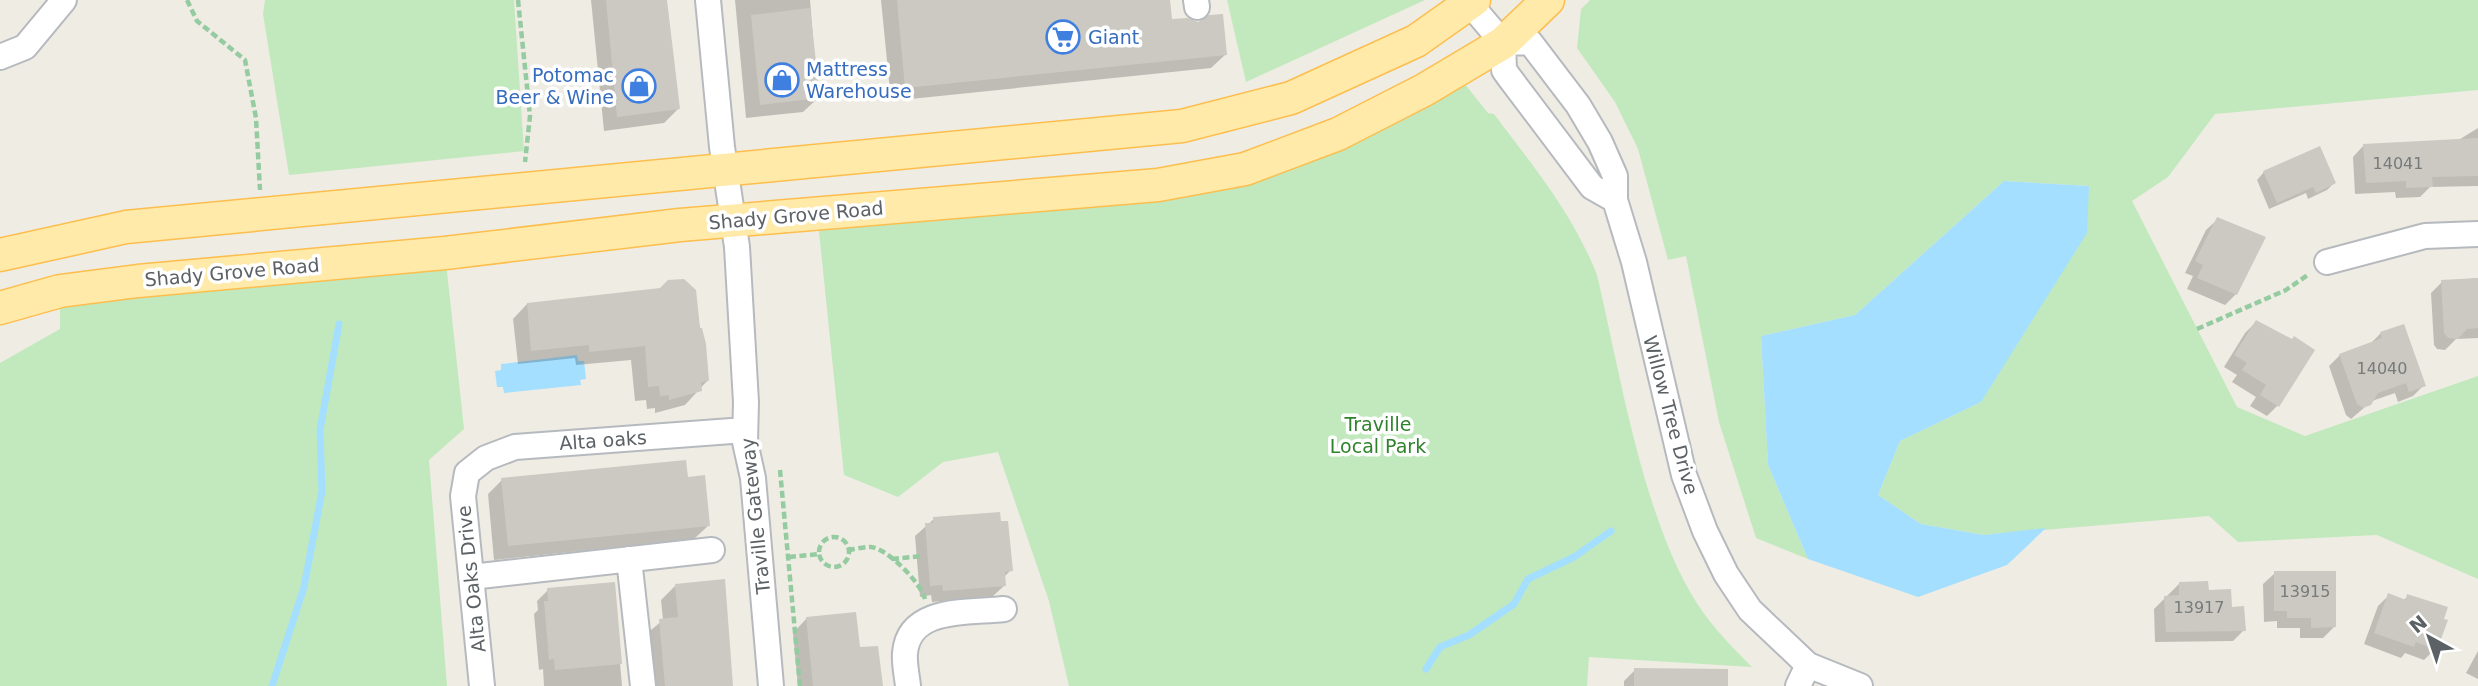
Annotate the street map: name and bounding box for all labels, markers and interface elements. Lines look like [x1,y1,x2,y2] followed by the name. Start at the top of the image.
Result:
[1044,18,1082,56] supermarket icon: Giant
[1088,26,1139,48] place label: Giant
[806,58,912,102] place label: Mattress Warehouse
[763,61,801,99] shop icon: Mattress Warehouse
[496,64,614,108] place label: Potomac Beer & Wine
[620,67,658,105] shop icon: Potomac Beer & Wine
[2373,154,2423,173] house number: 14041
[708,196,884,234] street label: Shady Grove Road
[144,253,320,291] street label: Shady Grove Road
[1639,333,1703,497] street label: Willow Tree Drive
[2357,359,2407,378] house number: 14040
[1330,413,1426,457] park label: Traville Local Park
[559,426,647,454] street label: Alta oaks
[736,437,774,596] street label: Traville Gateway
[452,504,490,654] street label: Alta Oaks Drive
[2280,582,2330,601] house number: 13915
[2174,598,2224,617] house number: 13917
[2394,602,2464,672] north arrow
[2405,610,2431,638] text: N

